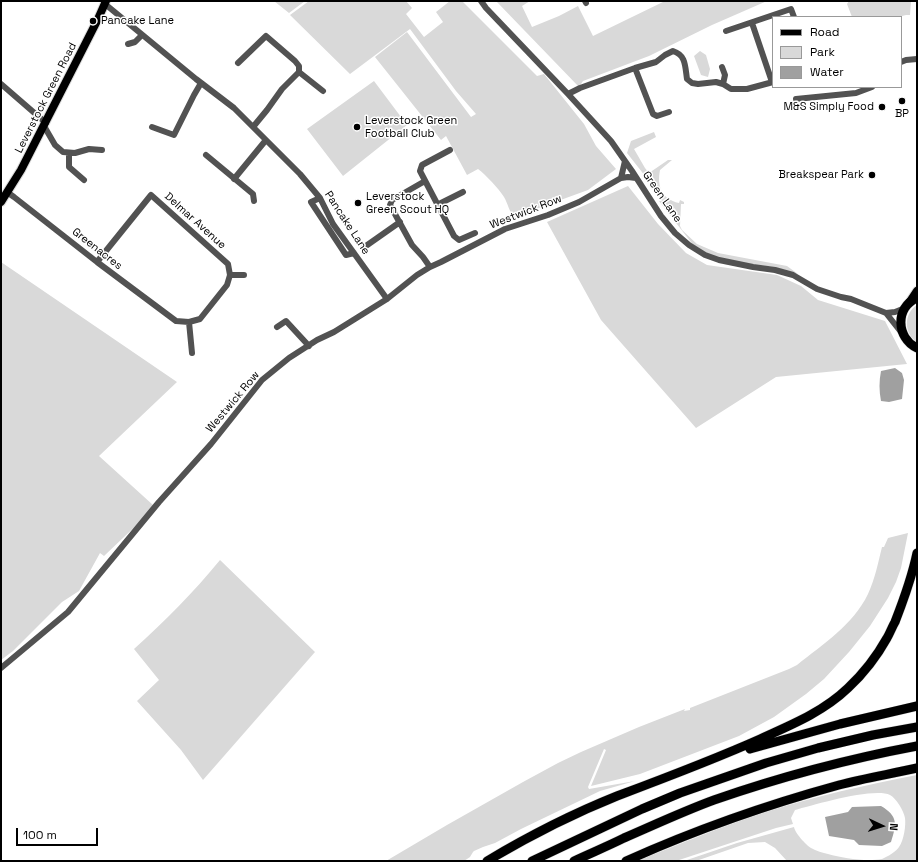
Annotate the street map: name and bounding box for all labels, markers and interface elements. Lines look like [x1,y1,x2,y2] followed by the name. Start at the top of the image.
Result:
[101,14,174,28] place label: Pancake Lane
[88,16,98,26] marker: Pancake Lane
[772,16,902,88] legend
[810,24,839,40] text: Road
[12,41,80,155] street label: Leverstock Green Road
[810,44,835,60] text: Park
[810,64,844,80] text: Water
[897,96,907,106] marker: BP
[783,100,874,114] place label: M&S Simply Food
[877,102,887,112] marker: M&S Simply Food
[895,107,909,121] place label: BP
[365,114,457,140] place label: Leverstock Green Football Club
[352,122,362,132] marker: Leverstock Green Football Club
[779,168,864,182] place label: Breakspear Park
[640,169,684,225] street label: Green Lane
[867,170,877,180] marker: Breakspear Park
[322,189,372,257] street label: Pancake Lane
[162,190,228,252] street label: Delmar Avenue
[366,190,449,216] place label: Leverstock Green Scout HQ
[488,192,564,232] street label: Westwick Row
[353,198,363,208] marker: Leverstock Green Scout HQ
[69,225,125,273] street label: Greenacres
[204,369,262,435] street label: Westwick Row
[862,806,902,846] north arrow
[18,820,100,846] scale bar
[887,823,901,831] text: N
[23,827,57,843] text: 100 m

